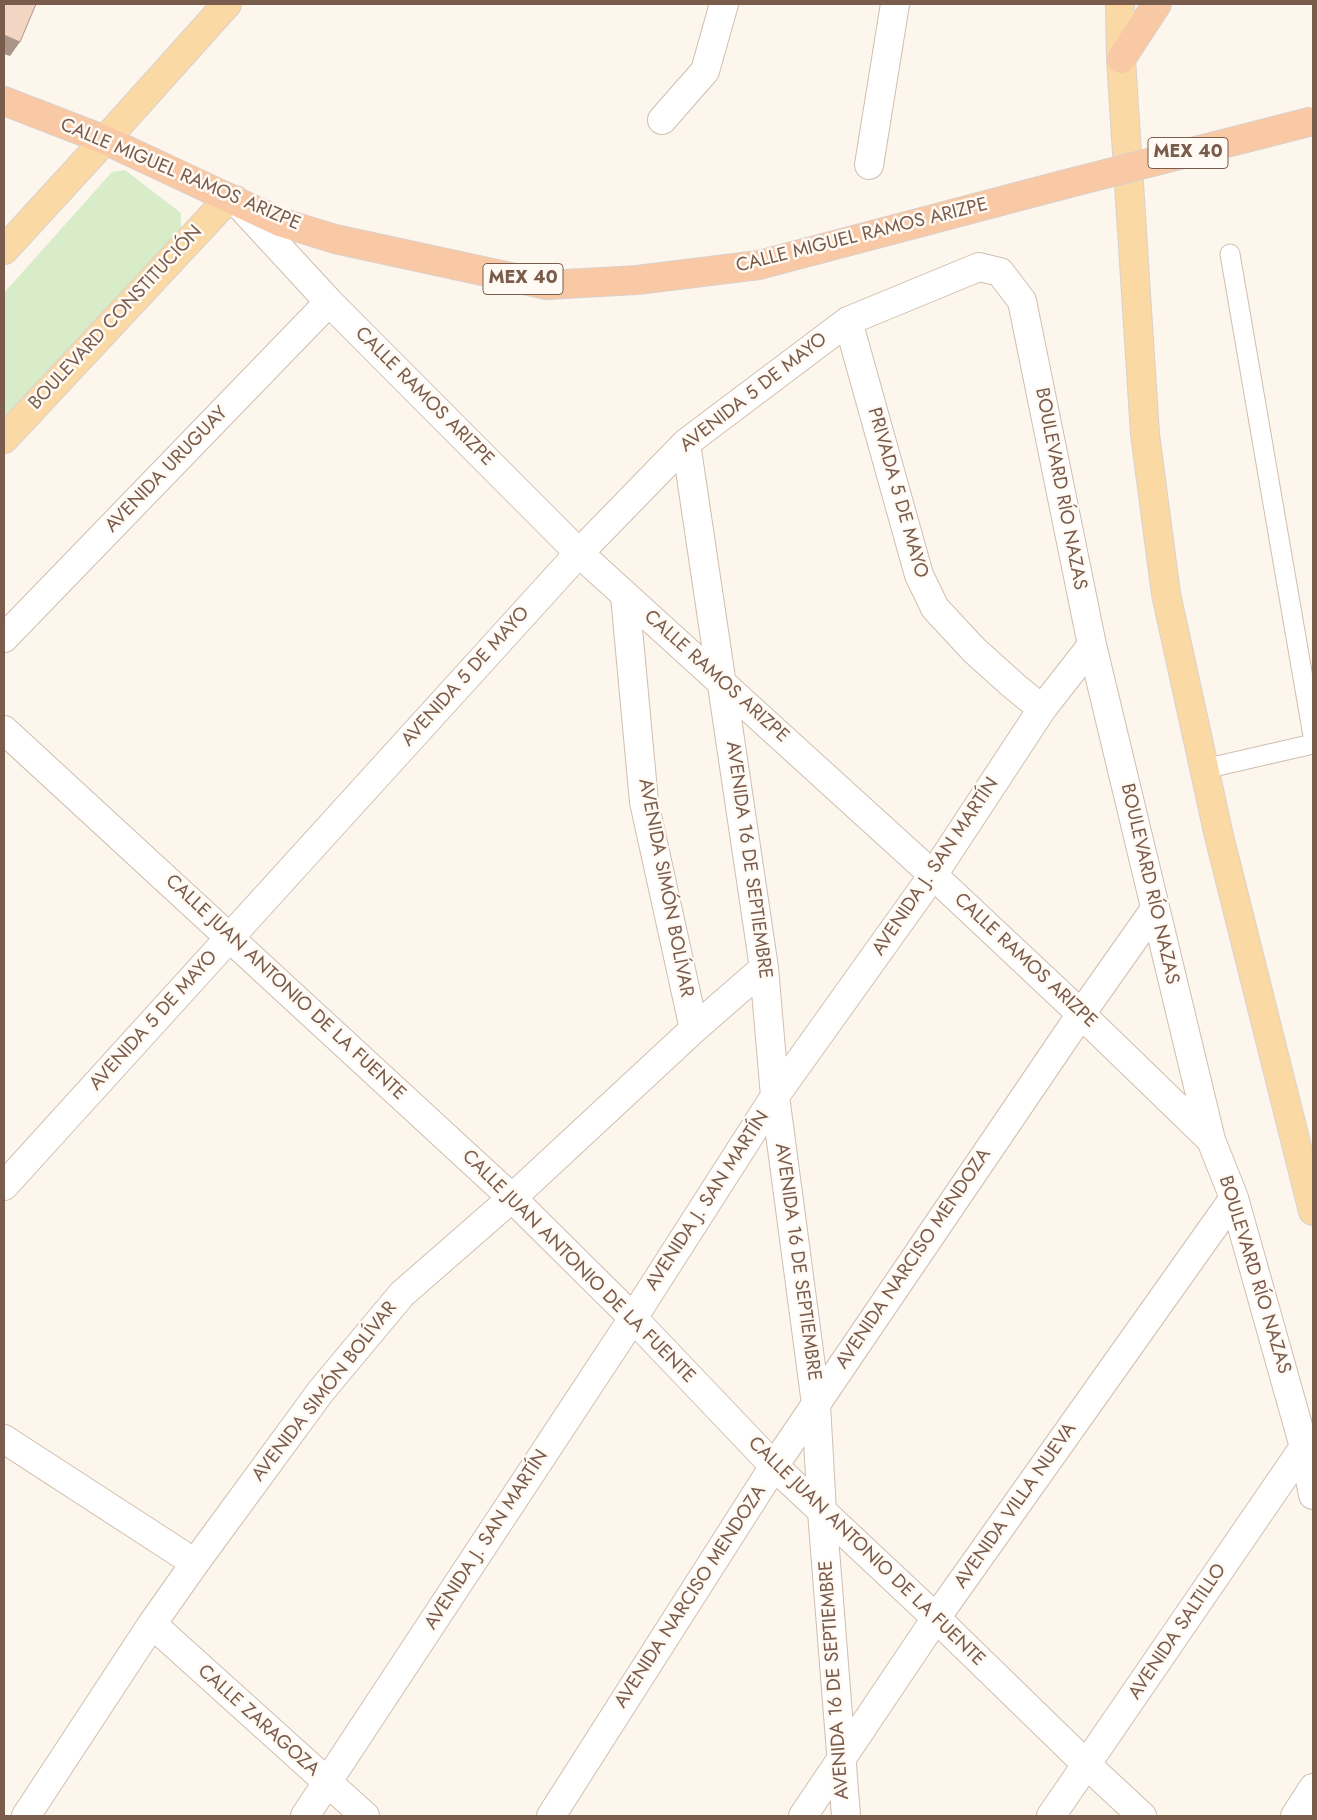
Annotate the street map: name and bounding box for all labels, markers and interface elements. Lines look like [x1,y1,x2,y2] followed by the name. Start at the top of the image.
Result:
[57,114,303,236] street label: CALLE MIGUEL RAMOS ARIZPE
[1148,138,1228,168] road number: MEX 40
[734,194,990,278] street label: CALLE MIGUEL RAMOS ARIZPE
[25,221,207,415] street label: BOULEVARD CONSTITUCIÓN
[483,264,563,294] road number: MEX 40
[350,323,498,471] street label: CALLE RAMOS ARIZPE
[676,328,832,458] street label: AVENIDA 5 DE MAYO
[1029,386,1091,592] street label: BOULEVARD RÍO NAZAS
[101,402,233,538] street label: AVENIDA URUGUAY
[862,405,932,581] street label: PRIVADA 5 DE MAYO
[397,602,535,752] street label: AVENIDA 5 DE MAYO
[639,606,793,748] street label: CALLE RAMOS ARIZPE
[720,740,776,980] street label: AVENIDA 16 DE SEPTIEMBRE
[868,774,1004,960] street label: AVENIDA J. SAN MARTÍN
[633,777,697,999] street label: AVENIDA SIMÓN BOLÍVAR
[1115,781,1183,987] street label: BOULEVARD RÍO NAZAS
[160,870,410,1106] street label: CALLE JUAN ANTONIO DE LA FUENTE
[949,889,1101,1033] street label: CALLE RAMOS ARIZPE
[85,946,223,1096] street label: AVENIDA 5 DE MAYO
[641,1107,775,1295] street label: AVENIDA J. SAN MARTÍN
[769,1142,825,1382] street label: AVENIDA 16 DE SEPTIEMBRE
[832,1144,996,1374] street label: AVENIDA NARCISO MENDOZA
[457,1146,699,1388] street label: CALLE JUAN ANTONIO DE LA FUENTE
[1213,1173,1295,1377] street label: BOULEVARD RÍO NAZAS
[248,1297,402,1487] street label: AVENIDA SIMÓN BOLÍVAR
[950,1419,1082,1593] street label: AVENIDA VILLA NUEVA
[743,1432,989,1672] street label: CALLE JUAN ANTONIO DE LA FUENTE
[420,1446,554,1634] street label: AVENIDA J. SAN MARTÍN
[610,1481,772,1713] street label: AVENIDA NARCISO MENDOZA
[815,1560,855,1800] street label: AVENIDA 16 DE SEPTIEMBRE
[1124,1560,1232,1704] street label: AVENIDA SALTILLO
[192,1660,324,1782] street label: CALLE ZARAGOZA

